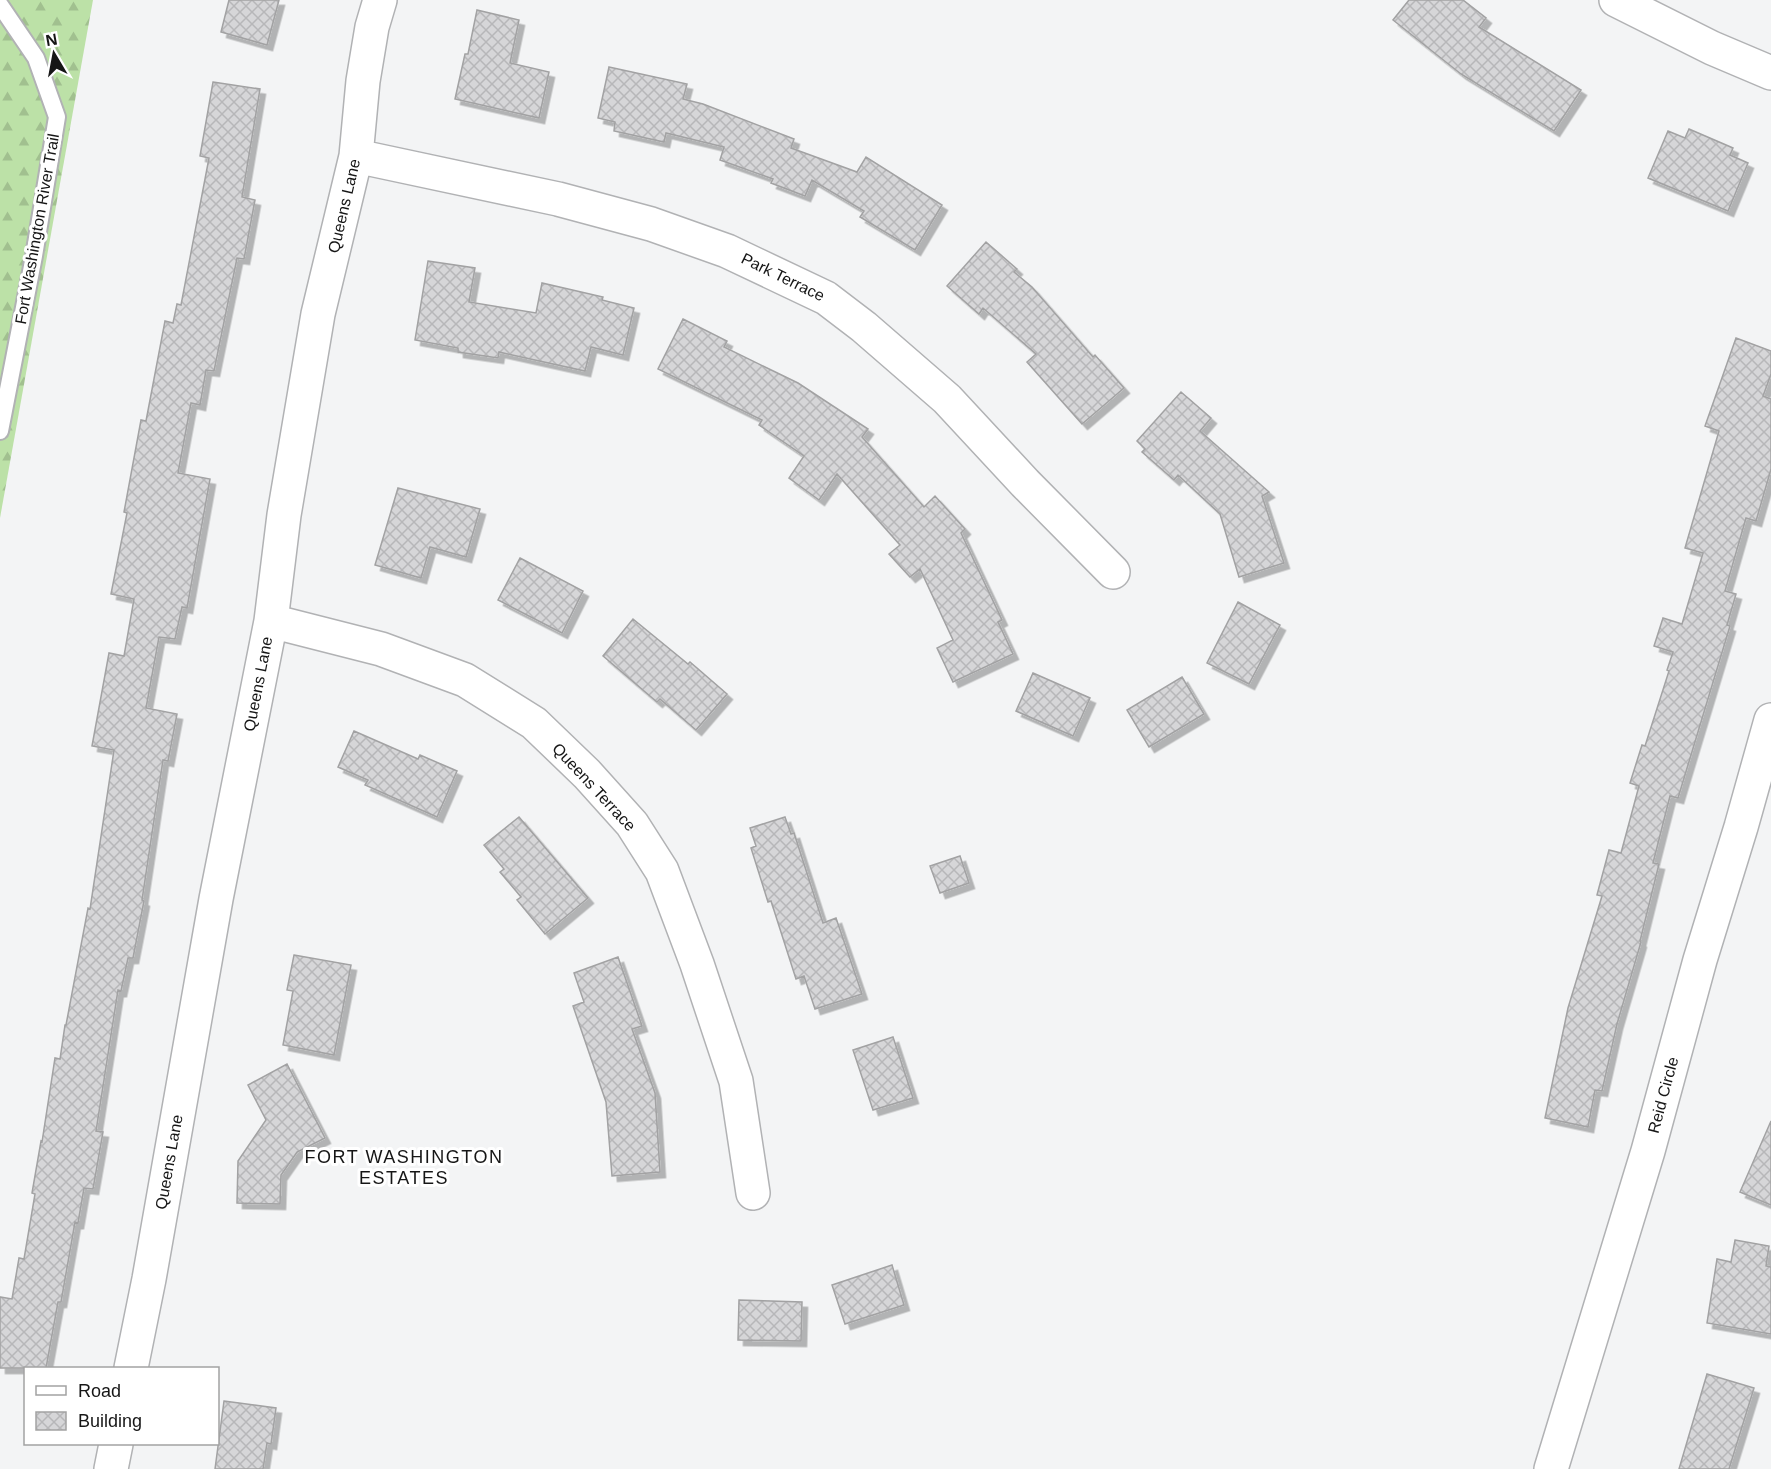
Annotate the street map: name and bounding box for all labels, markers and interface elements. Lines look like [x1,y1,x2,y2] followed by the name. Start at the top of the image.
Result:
[24,24,84,84] north arrow
[44,30,59,49] text: N
[12,132,62,326] street label: Fort Washington River Trail
[325,157,363,255] street label: Queens Lane
[739,250,827,305] street label: Park Terrace
[240,635,276,733] street label: Queens Lane
[549,740,639,834] street label: Queens Terrace
[1645,1055,1681,1135] street label: Reid Circle
[152,1113,186,1211] street label: Queens Lane
[305,1147,503,1188] district label: FORT WASHINGTON ESTATES
[24,1367,219,1445] legend
[78,1381,121,1401] text: Road
[78,1411,142,1431] text: Building

